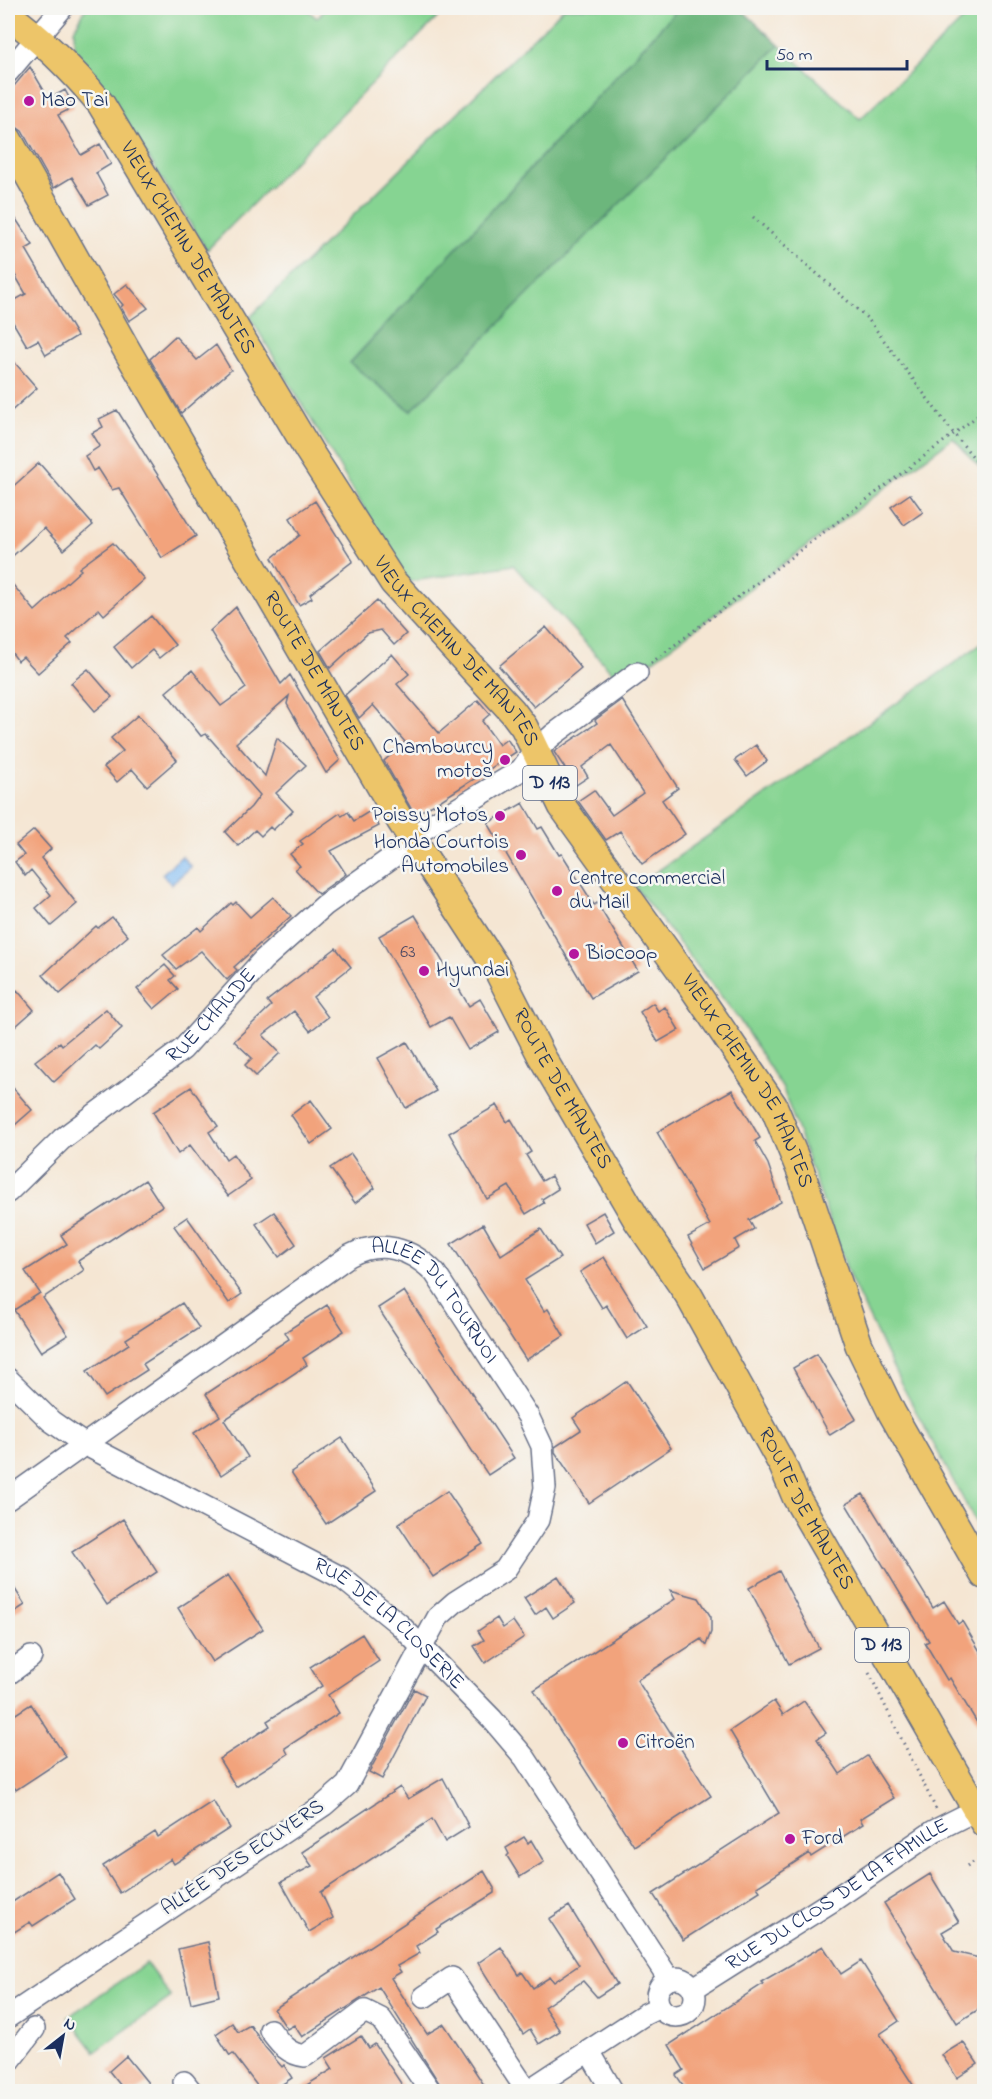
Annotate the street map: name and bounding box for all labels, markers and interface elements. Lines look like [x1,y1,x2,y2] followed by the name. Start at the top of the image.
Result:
[767,33,906,71] scale bar
[776,43,813,69] text: 50 m
[41,86,108,116] place label: Mao Tai
[22,94,36,108] marker: Mao Tai
[111,135,263,360] street label: VIEUX CHEMIN DE MANTES
[365,550,546,751] street label: VIEUX CHEMIN DE MANTES
[255,586,372,757] street label: ROUTE DE MANTES
[382,733,493,787] place label: Chambourcy motos
[498,753,512,767] marker: Chambourcy motos
[523,766,577,800] road number: D 113
[372,801,488,833] place label: Poissy Motos
[493,809,507,823] marker: Poissy Motos
[374,828,509,882] place label: Honda Courtois Automobiles
[514,848,528,862] marker: Honda Courtois Automobiles
[569,864,725,918] place label: Centre commercial du Mail
[550,884,564,898] marker: Centre commercial du Mail
[585,939,657,969] place label: Biocoop
[400,940,416,966] house number: 63
[567,947,581,961] marker: Biocoop
[436,956,509,988] place label: Hyundai
[160,962,264,1071] street label: RUE CHAUDE
[417,964,431,978] marker: Hyundai
[673,967,820,1192] street label: VIEUX CHEMIN DE MANTES
[505,1003,619,1175] street label: ROUTE DE MANTES
[371,1232,505,1370] street label: ALLÉE DU TOURNOI
[750,1422,862,1596] street label: ROUTE DE MANTES
[308,1551,471,1697] street label: RUE DE LA CLOSERIE
[855,1628,909,1662] road number: D 113
[635,1728,695,1758] place label: Citroën
[616,1736,630,1750] marker: Citroën
[155,1792,331,1924] street label: ALLÉE DES ECUYERS
[720,1811,954,1979] street label: RUE DU CLOS DE LA FAMILLE
[801,1824,843,1854] place label: Ford
[783,1832,797,1846] marker: Ford
[33,2006,93,2066] north arrow
[59,2012,81,2038] text: N

